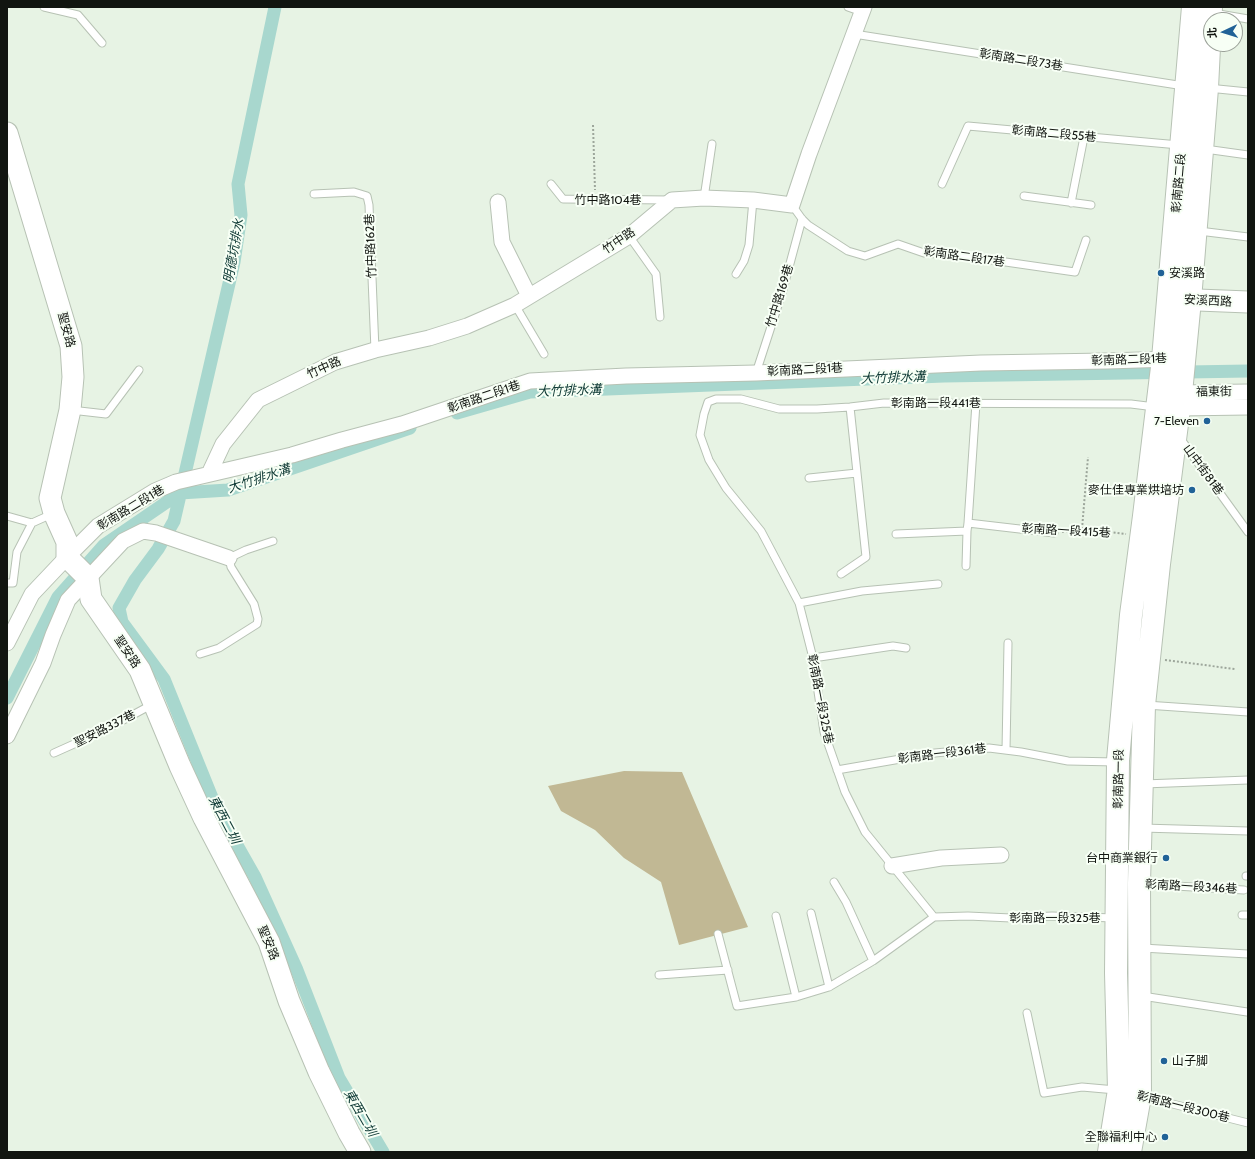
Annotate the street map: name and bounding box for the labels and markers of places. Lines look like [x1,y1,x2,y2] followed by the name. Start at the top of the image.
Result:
[1169,266,1205,280] place label: 安溪路
[1156,268,1166,278] marker: 安溪路
[1154,414,1199,428] place label: 7-Eleven
[1202,416,1212,426] marker: 7-Eleven
[1088,483,1184,497] place label: 麥仕佳專業烘培坊
[1187,485,1197,495] marker: 麥仕佳專業烘培坊
[1086,851,1158,865] place label: 台中商業銀行
[1161,853,1171,863] marker: 台中商業銀行
[1172,1054,1208,1068] place label: 山子脚
[1159,1056,1169,1066] marker: 山子脚
[1085,1130,1157,1144] place label: 全聯福利中心
[1160,1132,1170,1142] marker: 全聯福利中心

